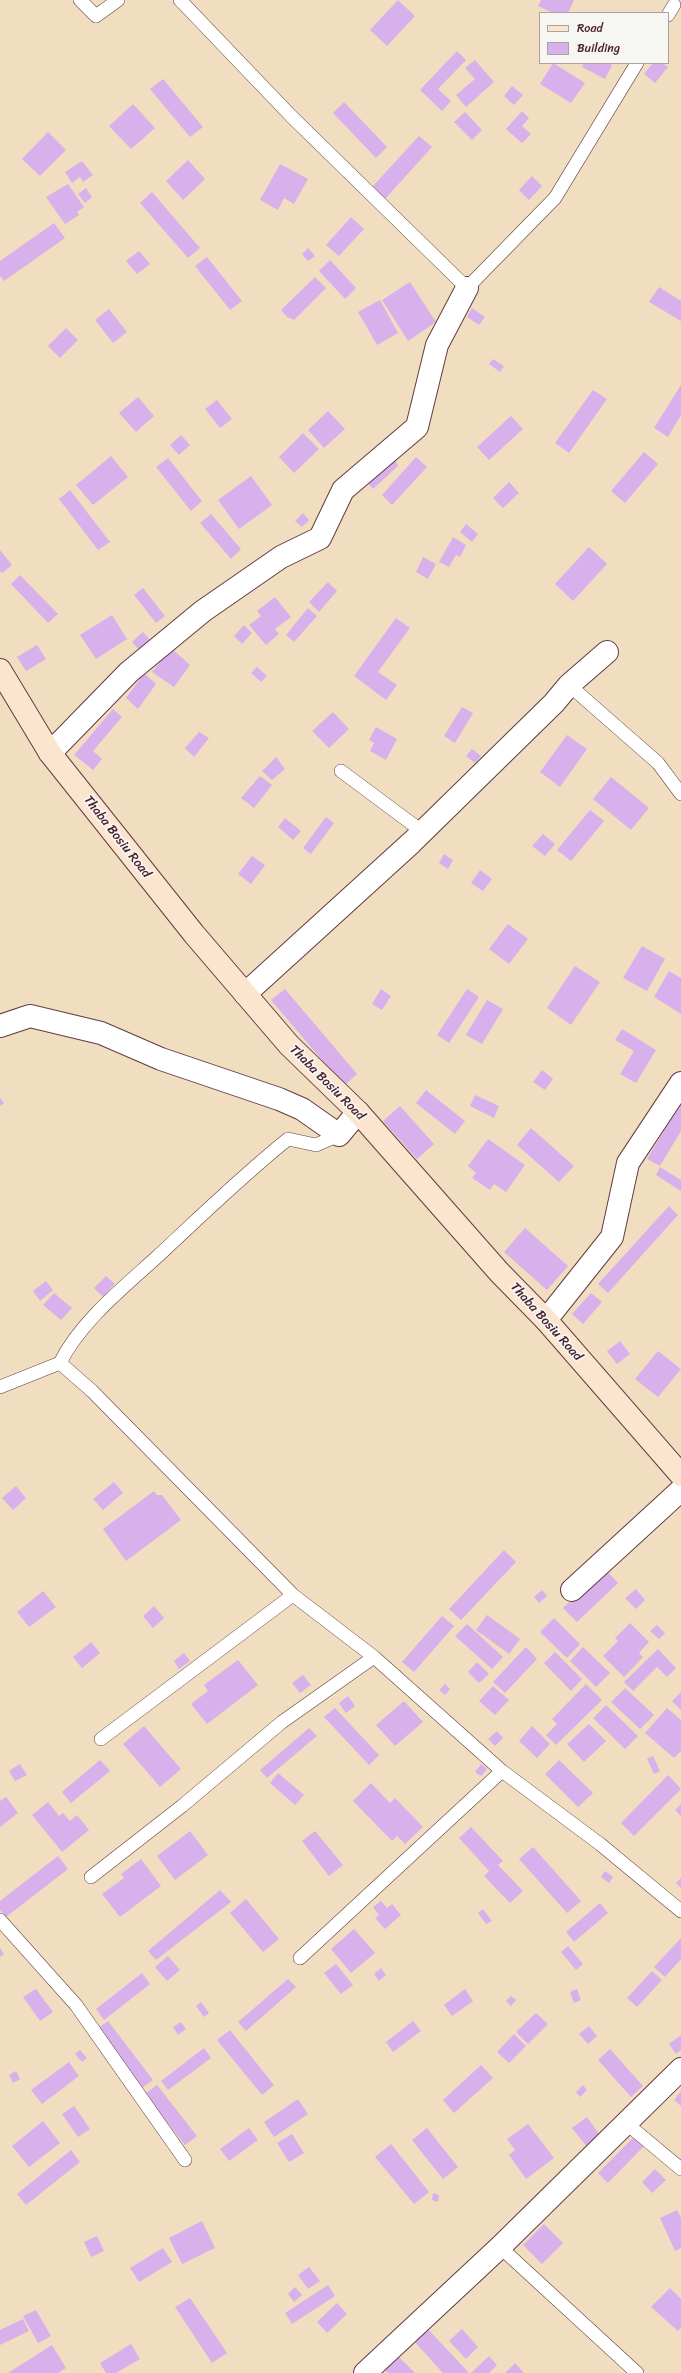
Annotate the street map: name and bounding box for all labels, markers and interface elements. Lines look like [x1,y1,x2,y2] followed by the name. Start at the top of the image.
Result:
[539,12,669,64] legend
[577,17,603,39] text: Road
[577,37,620,59] text: Building
[80,793,154,881] street label: Thaba Bosiu Road
[286,1042,368,1124] street label: Thaba Bosiu Road
[507,1280,585,1364] street label: Thaba Bosiu Road

